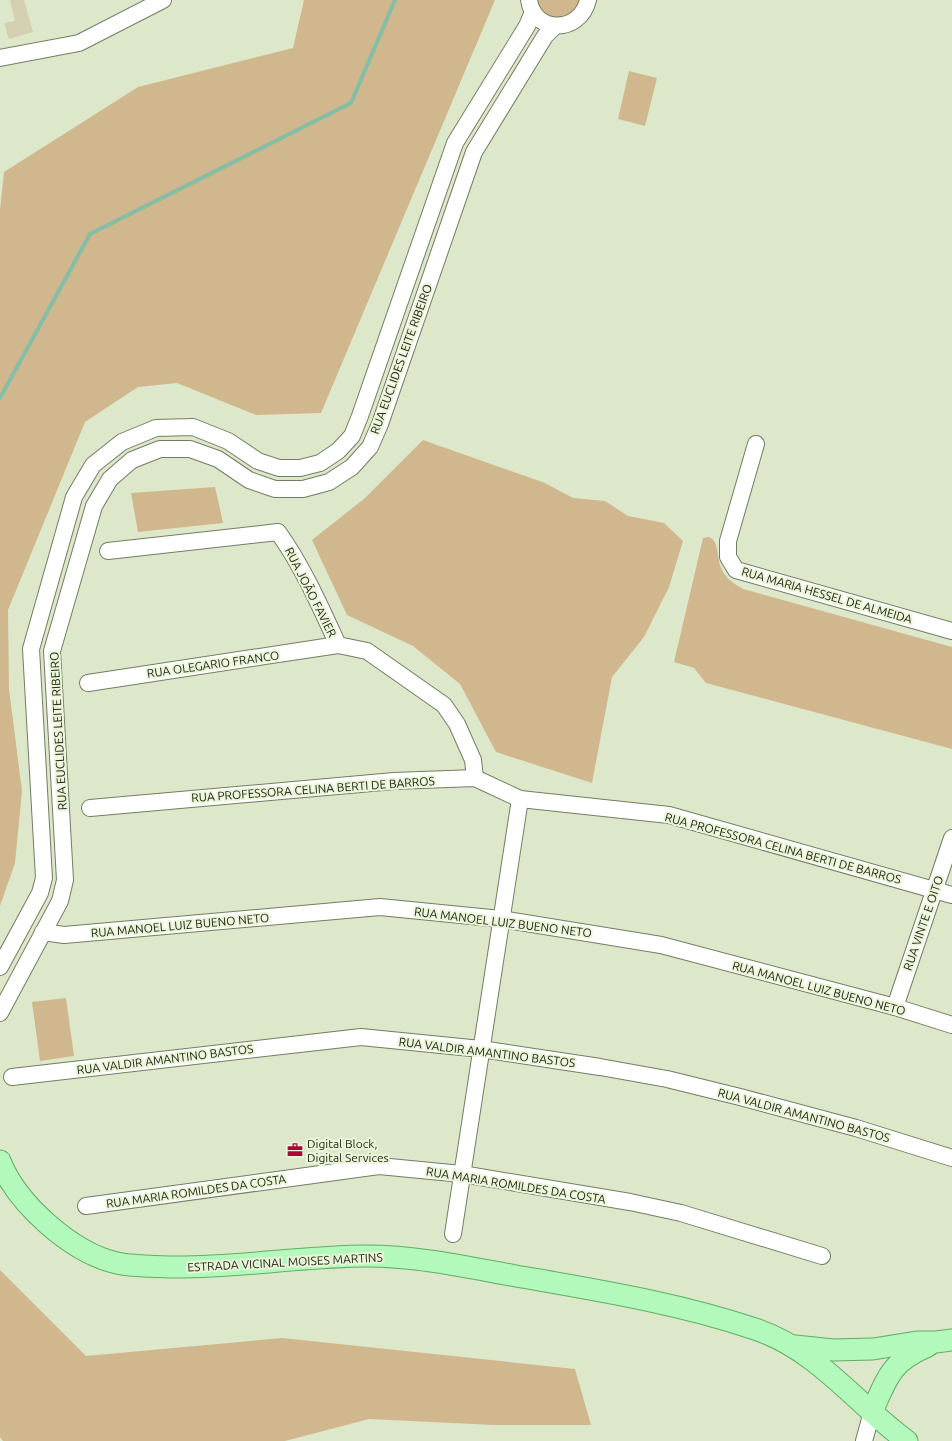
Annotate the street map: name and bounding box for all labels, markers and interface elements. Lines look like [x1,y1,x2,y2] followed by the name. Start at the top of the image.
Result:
[368,282,434,436] street label: RUA EUCLIDES LEITE RIBEIRO
[283,545,339,640] street label: RUA JOÃO FAVIER
[740,564,914,626] street label: RUA MARIA HESSEL DE ALMEIDA
[146,648,280,680] street label: RUA OLEGARIO FRANCO
[47,651,69,811] street label: RUA EUCLIDES LEITE RIBEIRO
[191,774,435,804] street label: RUA PROFESSORA CELINA BERTI DE BARROS
[663,810,903,886] street label: RUA PROFESSORA CELINA BERTI DE BARROS
[901,874,945,972] street label: RUA VINTE E OITO
[413,905,593,939] street label: RUA MANOEL LUIZ BUENO NETO
[90,911,270,939] street label: RUA MANOEL LUIZ BUENO NETO
[731,959,907,1017] street label: RUA MANOEL LUIZ BUENO NETO
[398,1035,576,1069] street label: RUA VALDIR AMANTINO BASTOS
[76,1042,254,1076] street label: RUA VALDIR AMANTINO BASTOS
[716,1086,892,1144] street label: RUA VALDIR AMANTINO BASTOS
[307,1137,389,1164] place label: Digital Block, Digital Services
[286,1141,304,1159] office icon: Digital Block, Digital Services
[425,1164,607,1206] street label: RUA MARIA ROMILDES DA COSTA
[105,1172,287,1210] street label: RUA MARIA ROMILDES DA COSTA
[187,1250,383,1274] street label: ESTRADA VICINAL MOISES MARTINS

